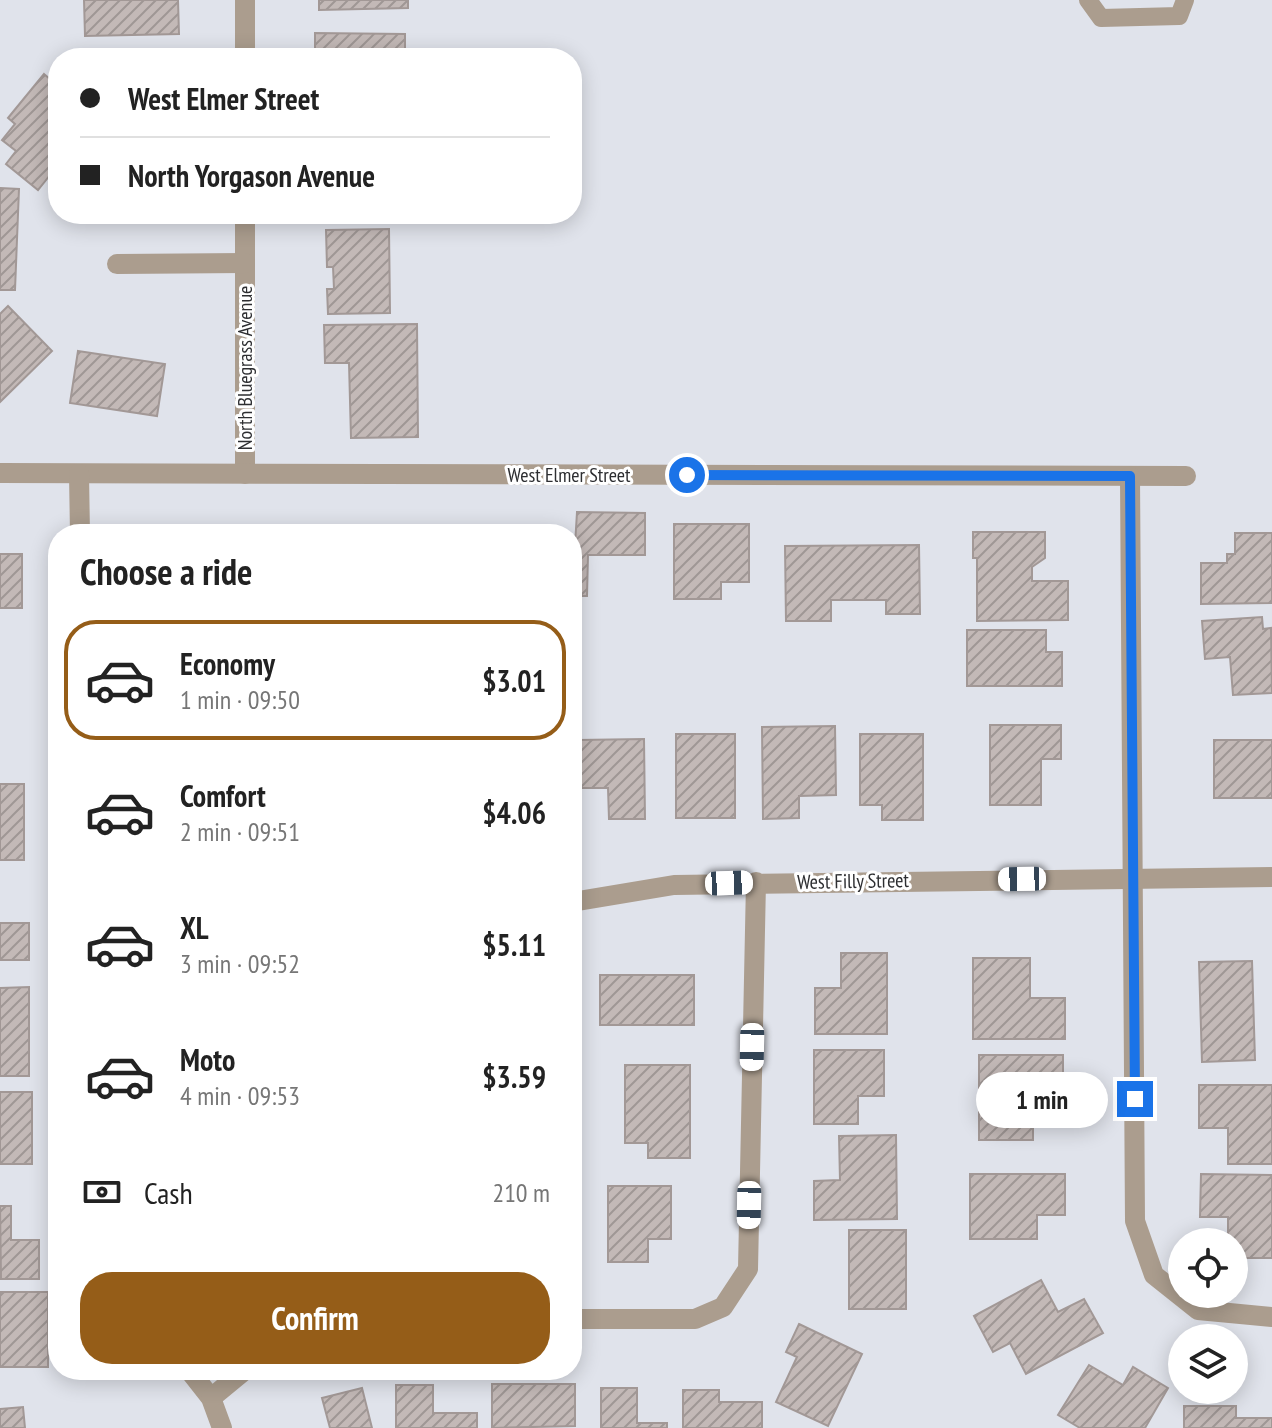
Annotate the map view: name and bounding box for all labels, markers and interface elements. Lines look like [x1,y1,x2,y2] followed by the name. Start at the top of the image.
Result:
[128,79,319,118] text: West Elmer Street
[128,156,375,195] text: North Yorgason Avenue
[232,286,258,450] street label: North Bluegrass Avenue
[669,457,705,493] route start
[507,462,631,488] street label: West Elmer Street
[80,548,252,595] text: Choose a ride
[84,644,156,716] icon: car
[180,644,275,683] text: Economy
[482,661,546,700] text: $3.01
[180,683,300,716] text: 1 min · 09:50
[84,776,156,848] icon: car
[180,776,266,815] text: Comfort
[482,793,546,832] text: $4.06
[180,815,300,848] text: 2 min · 09:51
[797,867,910,895] street label: West Filly Street
[998,867,1046,891] car
[705,870,753,896] car
[84,908,156,980] icon: car
[180,908,209,947] text: XL
[482,925,546,964] text: $5.11
[180,947,300,980] text: 3 min · 09:52
[740,1023,764,1071] car
[84,1040,156,1112] icon: car
[180,1040,235,1079] text: Moto
[482,1057,546,1096] text: $3.59
[975,1071,1107,1127] callout: 1 min
[180,1079,300,1112] text: 4 min · 09:53
[1117,1081,1153,1117] route end
[1016,1083,1068,1116] text: 1 min
[80,1170,124,1214] icon: cash
[144,1173,193,1212] text: Cash
[492,1176,550,1209] text: 210 m
[737,1181,761,1229] car
[1168,1228,1248,1404] map controls
[1168,1228,1248,1308] button: locate
[80,1272,550,1364] button: Confirm
[1168,1324,1248,1404] button: layers

